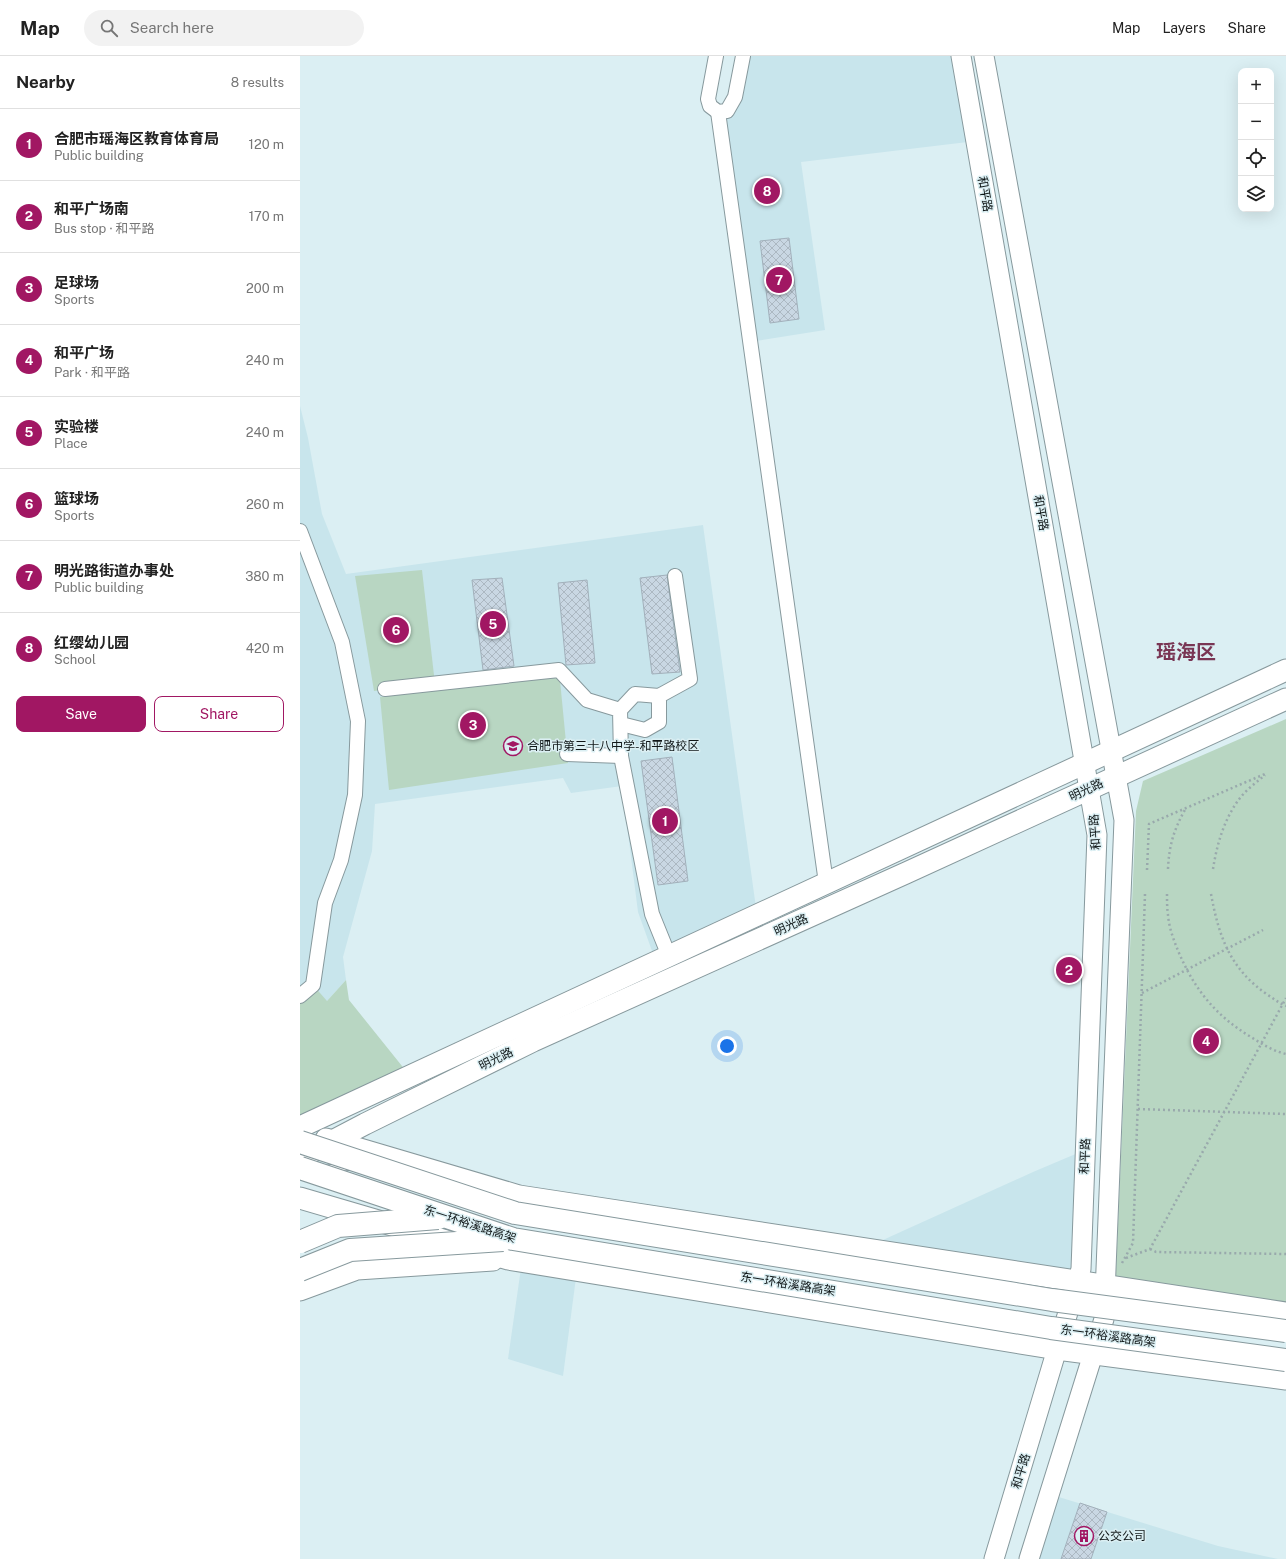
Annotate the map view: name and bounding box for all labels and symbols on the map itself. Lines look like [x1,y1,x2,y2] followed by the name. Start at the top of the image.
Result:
[975,175,995,213] street label: 和平路
[754,176,780,206] pin: 8
[766,265,792,295] pin: 7
[1031,494,1051,532] street label: 和平路
[480,609,506,639] pin: 5
[383,615,409,645] pin: 6
[1156,640,1216,664] district label: 瑶海区
[460,710,486,740] pin: 3
[502,735,524,757] school or university icon: 合肥市第三十八中学-和平路校区
[527,739,700,753] place label: 合肥市第三十八中学-和平路校区
[1067,776,1105,804] street label: 明光路
[652,806,678,836] pin: 1
[1087,814,1103,850] street label: 和平路
[772,911,810,939] street label: 明光路
[1056,955,1082,985] pin: 2
[1193,1026,1219,1056] pin: 4
[717,1036,737,1056] your location
[477,1045,515,1073] street label: 明光路
[1077,1138,1093,1174] street label: 和平路
[422,1203,518,1245] street label: 东一环裕溪路高架
[739,1270,837,1298] street label: 东一环裕溪路高架
[1059,1322,1157,1350] street label: 东一环裕溪路高架
[1009,1452,1033,1490] street label: 和平路
[1073,1525,1095,1547] building icon: 公交公司
[1098,1529,1146,1543] place label: 公交公司

